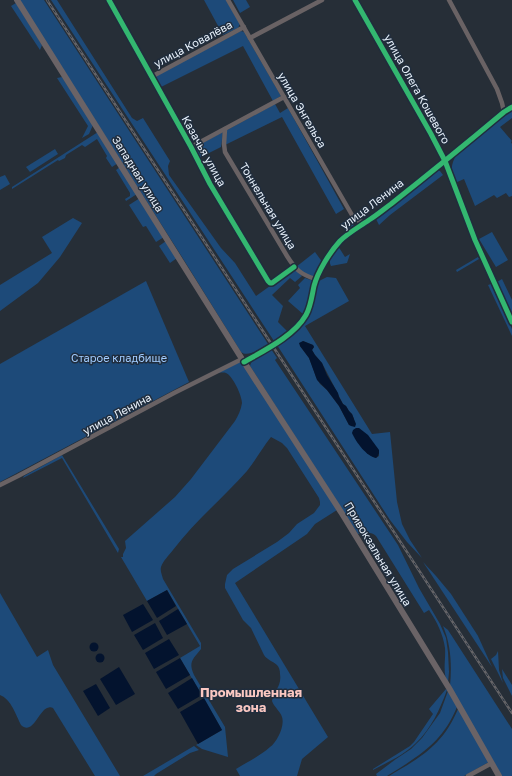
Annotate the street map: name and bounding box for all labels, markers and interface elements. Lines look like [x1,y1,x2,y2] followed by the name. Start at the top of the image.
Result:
[151,17,234,70] street label: улица Ковалёва
[382,32,453,146] street label: улица Олега Кошевого
[276,70,329,150] street label: улица Энгельса
[180,113,229,188] street label: Казачья улица
[110,133,167,214] street label: Западная улица
[237,160,299,251] street label: Тоннельная улица
[338,176,406,232] street label: улица Ленина
[71,351,167,364] park label: Старое кладбище
[80,390,153,437] street label: улица Ленина
[342,499,415,608] street label: Привокзальная улица
[200,684,302,715] district label: Промышленная зона

